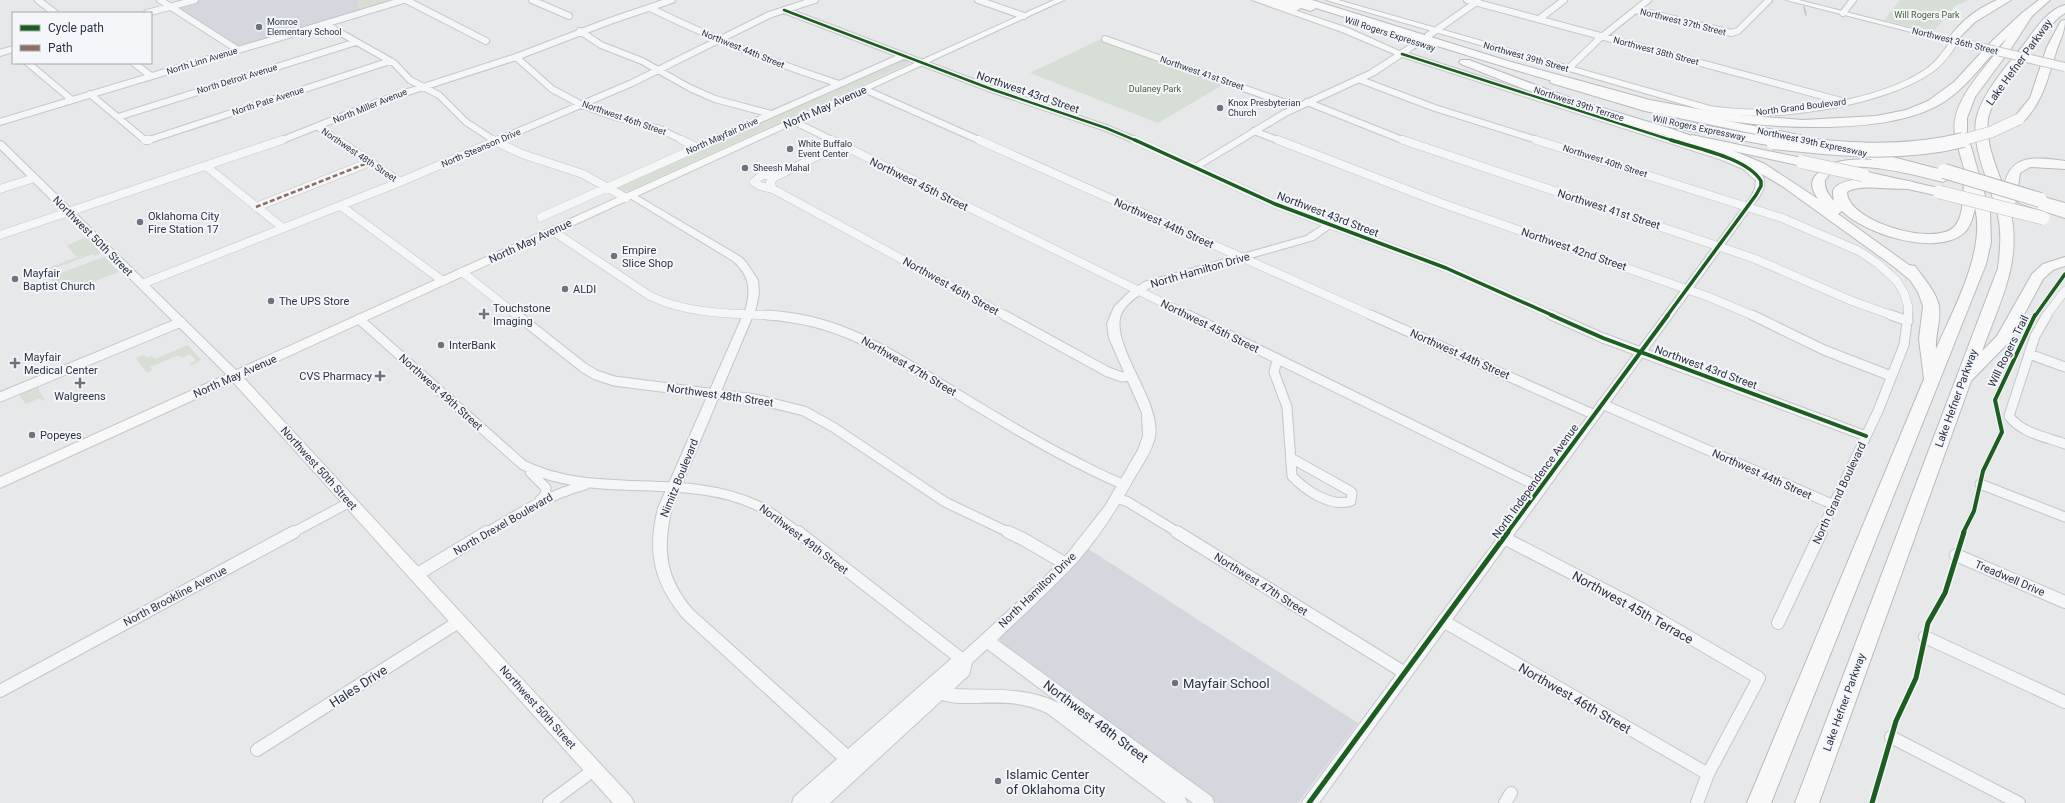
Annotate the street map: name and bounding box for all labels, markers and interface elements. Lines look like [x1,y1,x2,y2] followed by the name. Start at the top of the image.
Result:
[1639,6,1727,38] street label: Northwest 37th Street
[1894,10,1960,20] park label: Will Rogers Park
[12,12,152,64] legend
[1343,15,1437,54] street label: Will Rogers Expressway
[1984,16,2055,108] street label: Lake Hefner Parkway
[267,17,342,37] place label: Monroe Elementary School
[48,21,104,35] text: Cycle path
[254,22,264,32] marker: Monroe Elementary School
[1911,25,1999,57] street label: Northwest 36th Street
[700,28,786,70] street label: Northwest 44th Street
[1612,35,1700,67] street label: Northwest 38th Street
[1482,40,1570,74] street label: Northwest 39th Street
[48,41,73,55] text: Path
[165,45,239,77] street label: North Linn Avenue
[1159,54,1245,92] street label: Northwest 41st Street
[196,62,279,96] street label: North Detroit Avenue
[975,69,1081,116] street label: Northwest 43rd Street
[781,83,869,132] street label: North May Avenue
[1129,84,1182,94] park label: Dulaney Park
[231,85,305,117] street label: North Pate Avenue
[1533,85,1626,123] street label: Northwest 39th Terrace
[332,87,409,125] street label: North Miller Avenue
[1755,96,1847,118] street label: North Grand Boulevard
[1228,98,1300,118] place label: Knox Presbyterian Church
[581,99,667,137] street label: Northwest 46th Street
[1215,103,1225,113] marker: Knox Presbyterian Church
[1652,113,1747,143] street label: Will Rogers Expressway
[684,116,760,156] street label: North Mayfair Drive
[1756,125,1868,159] street label: Northwest 39th Expressway
[320,126,398,184] street label: Northwest 48th Street
[440,127,522,169] street label: North Steanson Drive
[798,139,852,159] place label: White Buffalo Event Center
[1562,143,1648,179] street label: Northwest 40th Street
[785,144,795,154] marker: White Buffalo Event Center
[868,155,970,214] street label: Northwest 45th Street
[740,163,750,173] marker: Sheesh Mahal
[753,163,809,173] place label: Sheesh Mahal
[1556,187,1662,232] street label: Northwest 41st Street
[1275,189,1381,240] street label: Northwest 43rd Street
[50,194,136,279] street label: Northwest 50th Street
[1112,196,1216,251] street label: Northwest 44th Street
[148,210,220,236] place label: Oklahoma City Fire Station 17
[487,216,574,266] street label: North May Avenue
[135,217,145,227] marker: Oklahoma City Fire Station 17
[1520,225,1628,274] street label: Northwest 42nd Street
[622,244,673,270] place label: Empire Slice Shop
[1149,250,1251,291] street label: North Hamilton Drive
[609,251,619,261] marker: Empire Slice Shop
[901,255,1001,318] street label: Northwest 46th Street
[23,267,95,293] place label: Mayfair Baptist Church
[10,274,20,284] marker: Mayfair Baptist Church
[573,283,596,296] place label: ALDI
[560,284,570,294] marker: ALDI
[279,295,349,308] place label: The UPS Store
[266,296,276,306] marker: The UPS Store
[1159,297,1261,356] street label: Northwest 45th Street
[493,302,551,328] place label: Touchstone Imaging
[478,308,490,320] marker: Touchstone Imaging
[1985,313,2031,389] street label: Will Rogers Trail
[1408,327,1512,382] street label: Northwest 44th Street
[859,334,959,399] street label: Northwest 47th Street
[449,339,496,352] place label: InterBank
[436,340,446,350] marker: InterBank
[1653,343,1759,392] street label: Northwest 43rd Street
[1933,347,1981,449] street label: Lake Hefner Parkway
[24,351,98,377] place label: Mayfair Medical Center
[191,352,279,401] street label: North May Avenue
[396,352,485,433] street label: Northwest 49th Street
[9,357,21,369] marker: Mayfair Medical Center
[299,370,373,383] place label: CVS Pharmacy
[375,371,385,381] marker: CVS Pharmacy
[75,378,85,388] marker: Walgreens
[666,382,775,409] street label: Northwest 48th Street
[54,390,106,403] place label: Walgreens
[1490,421,1581,541] street label: North Independence Avenue
[278,424,360,513] street label: Northwest 50th Street
[40,429,82,442] place label: Popeyes
[27,430,37,440] marker: Popeyes
[658,437,701,519] street label: Nimitz Boulevard
[1810,440,1869,546] street label: North Grand Boulevard
[1710,447,1814,502] street label: Northwest 44th Street
[451,491,555,558] street label: North Drexel Boulevard
[757,502,851,577] street label: Northwest 49th Street
[996,550,1079,631] street label: North Hamilton Drive
[1212,550,1310,619] street label: Northwest 47th Street
[1973,558,2047,599] street label: Treadwell Drive
[121,564,229,629] street label: North Brookline Avenue
[1570,568,1696,647] street label: Northwest 45th Terrace
[1821,651,1869,753] street label: Lake Hefner Parkway
[1516,660,1634,737] street label: Northwest 46th Street
[327,662,390,711] street label: Hales Drive
[497,663,579,752] street label: Northwest 50th Street
[1183,676,1270,691] place label: Mayfair School
[1040,677,1151,766] street label: Northwest 48th Street
[1170,678,1180,688] marker: Mayfair School
[1006,767,1105,797] place label: Islamic Center of Oklahoma City
[993,776,1003,786] marker: Islamic Center of Oklahoma City

